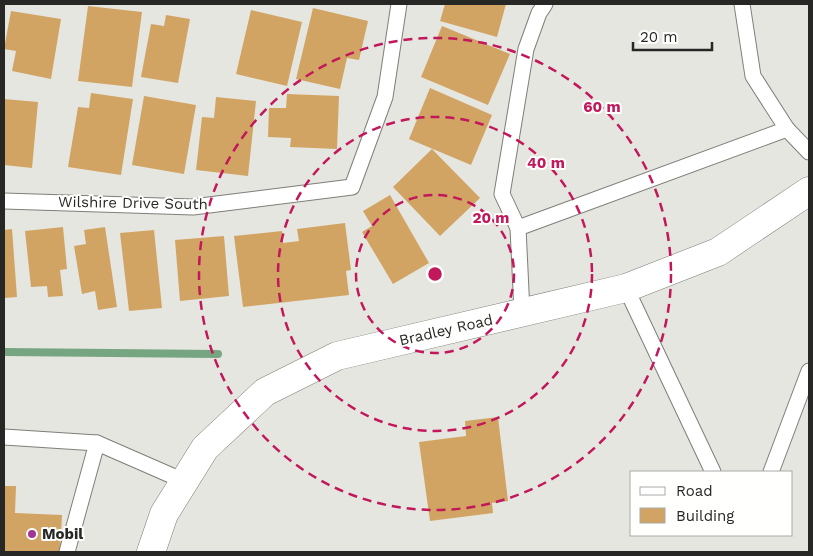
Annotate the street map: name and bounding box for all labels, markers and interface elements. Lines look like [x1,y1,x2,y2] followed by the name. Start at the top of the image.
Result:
[633,20,712,52] scale bar
[640,28,678,46] text: 20 m
[583,98,621,116] text: 60 m
[527,154,565,172] text: 40 m
[58,193,208,213] street label: Wilshire Drive South
[472,209,510,227] text: 20 m
[426,265,444,283] centre of rings
[397,310,495,350] street label: Bradley Road
[630,471,793,536] legend
[676,482,713,500] text: Road
[676,507,734,525] text: Building
[42,525,83,543] place label: Mobil
[26,528,38,540] marker: Mobil

